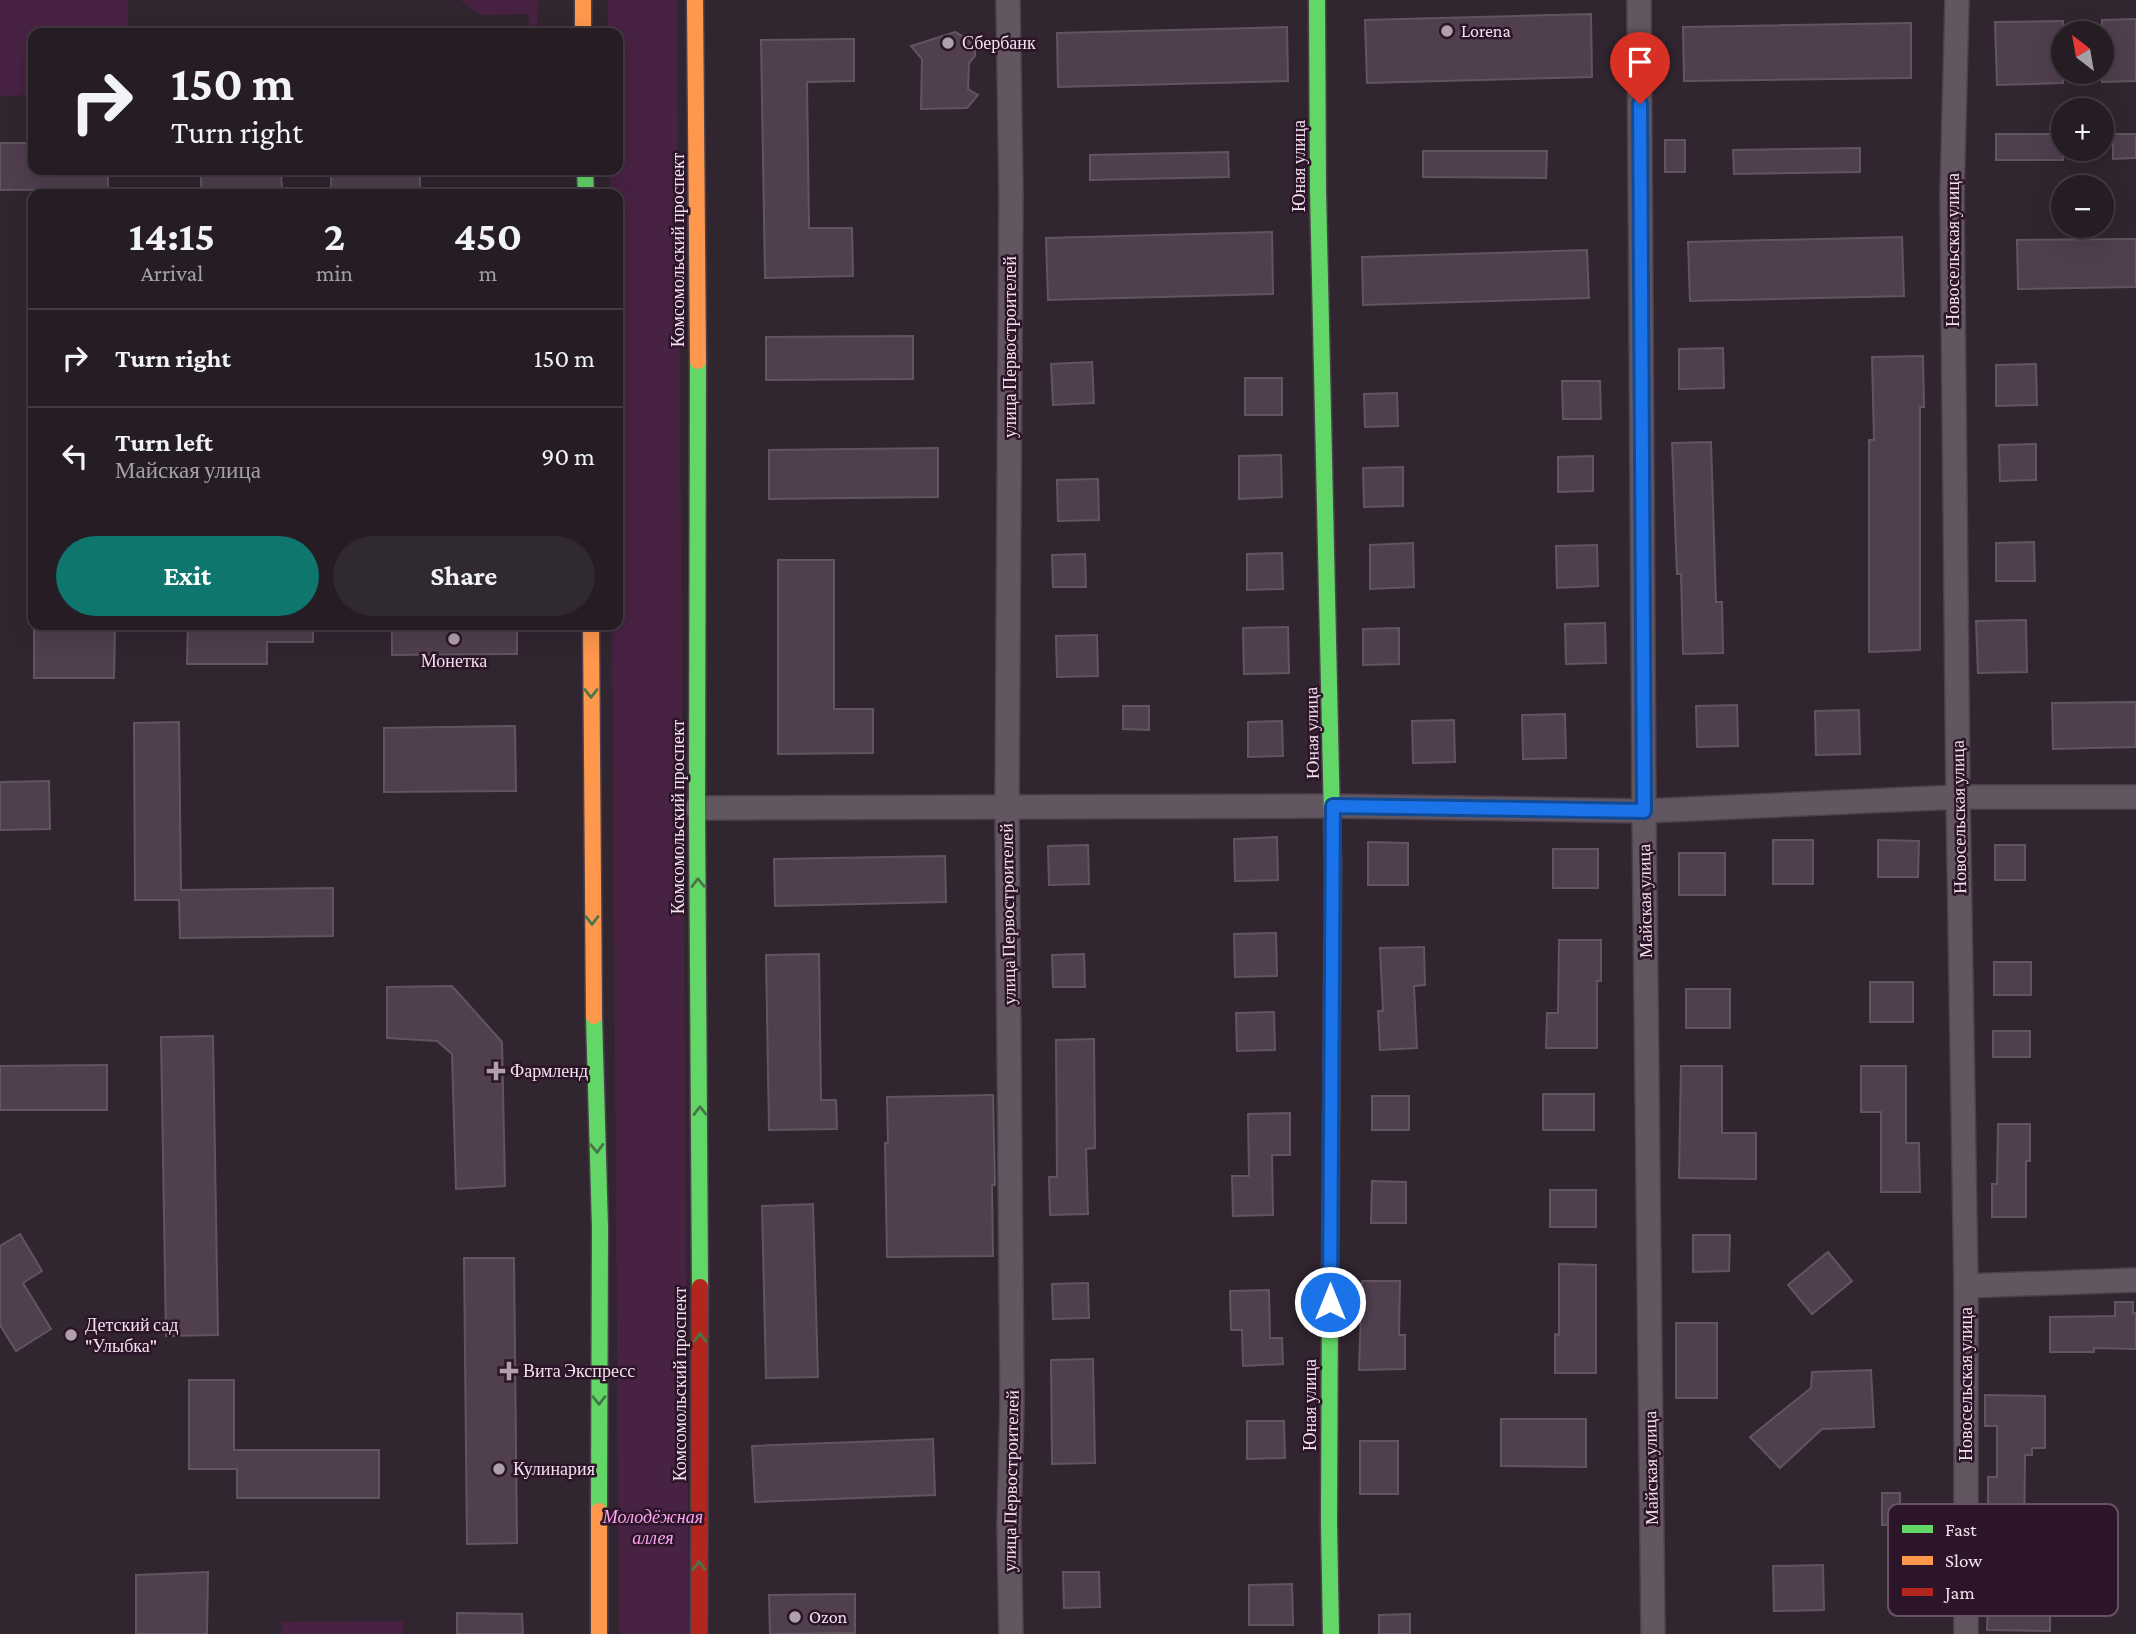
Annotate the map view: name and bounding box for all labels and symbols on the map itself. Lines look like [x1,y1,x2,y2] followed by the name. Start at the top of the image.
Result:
[1461,21,1511,41] place label: Lorena
[2051,21,2114,84] north arrow
[1439,23,1455,39] marker: Lorena
[1610,32,1670,104] pin
[962,33,1036,53] place label: Сбербанк
[940,35,956,51] marker: Сбербанк
[1289,120,1309,212] street label: Юная улица
[668,153,688,347] street label: Комсомольский проспект
[1943,173,1963,327] street label: Новосельская улица
[1000,256,1020,438] street label: улица Первостроителей
[446,631,462,647] marker: Монетка
[421,651,487,671] place label: Монетка
[1301,687,1323,779] street label: Юная улица
[583,688,599,699] one-way arrow
[668,720,688,914] street label: Комсомольский проспект
[1948,740,1970,894] street label: Новосельская улица
[996,823,1020,1005] street label: улица Первостроителей
[1634,844,1656,958] street label: Майская улица
[690,878,705,889] one-way arrow
[584,916,600,926] one-way arrow
[510,1061,588,1081] place label: Фармленд
[488,1063,504,1079] marker: Фармленд
[693,1105,708,1116] one-way arrow
[590,1143,605,1154] one-way arrow
[1293,1265,1367,1339] position arrow
[670,1287,690,1481] street label: Комсомольский проспект
[1956,1307,1976,1461] street label: Новосельская улица
[85,1315,178,1356] place label: Детский сад "Улыбка"
[63,1327,79,1343] marker: Детский сад "Улыбка"
[692,1333,708,1343] one-way arrow
[1300,1359,1320,1451] street label: Юная улица
[523,1361,635,1381] place label: Вита Экспресс
[501,1363,517,1379] marker: Вита Экспресс
[999,1390,1023,1572] street label: улица Первостроителей
[591,1395,607,1406] one-way arrow
[1640,1411,1662,1525] street label: Майская улица
[513,1459,595,1479] place label: Кулинария
[491,1461,507,1477] marker: Кулинария
[1888,1504,2118,1616] legend
[602,1507,703,1548] park label: Молодёжная аллея
[1945,1519,1977,1540] text: Fast
[1945,1550,1982,1571] text: Slow
[691,1560,707,1571] one-way arrow
[1943,1582,1975,1603] text: Jam
[809,1607,848,1627] place label: Ozon
[787,1609,803,1625] marker: Ozon

